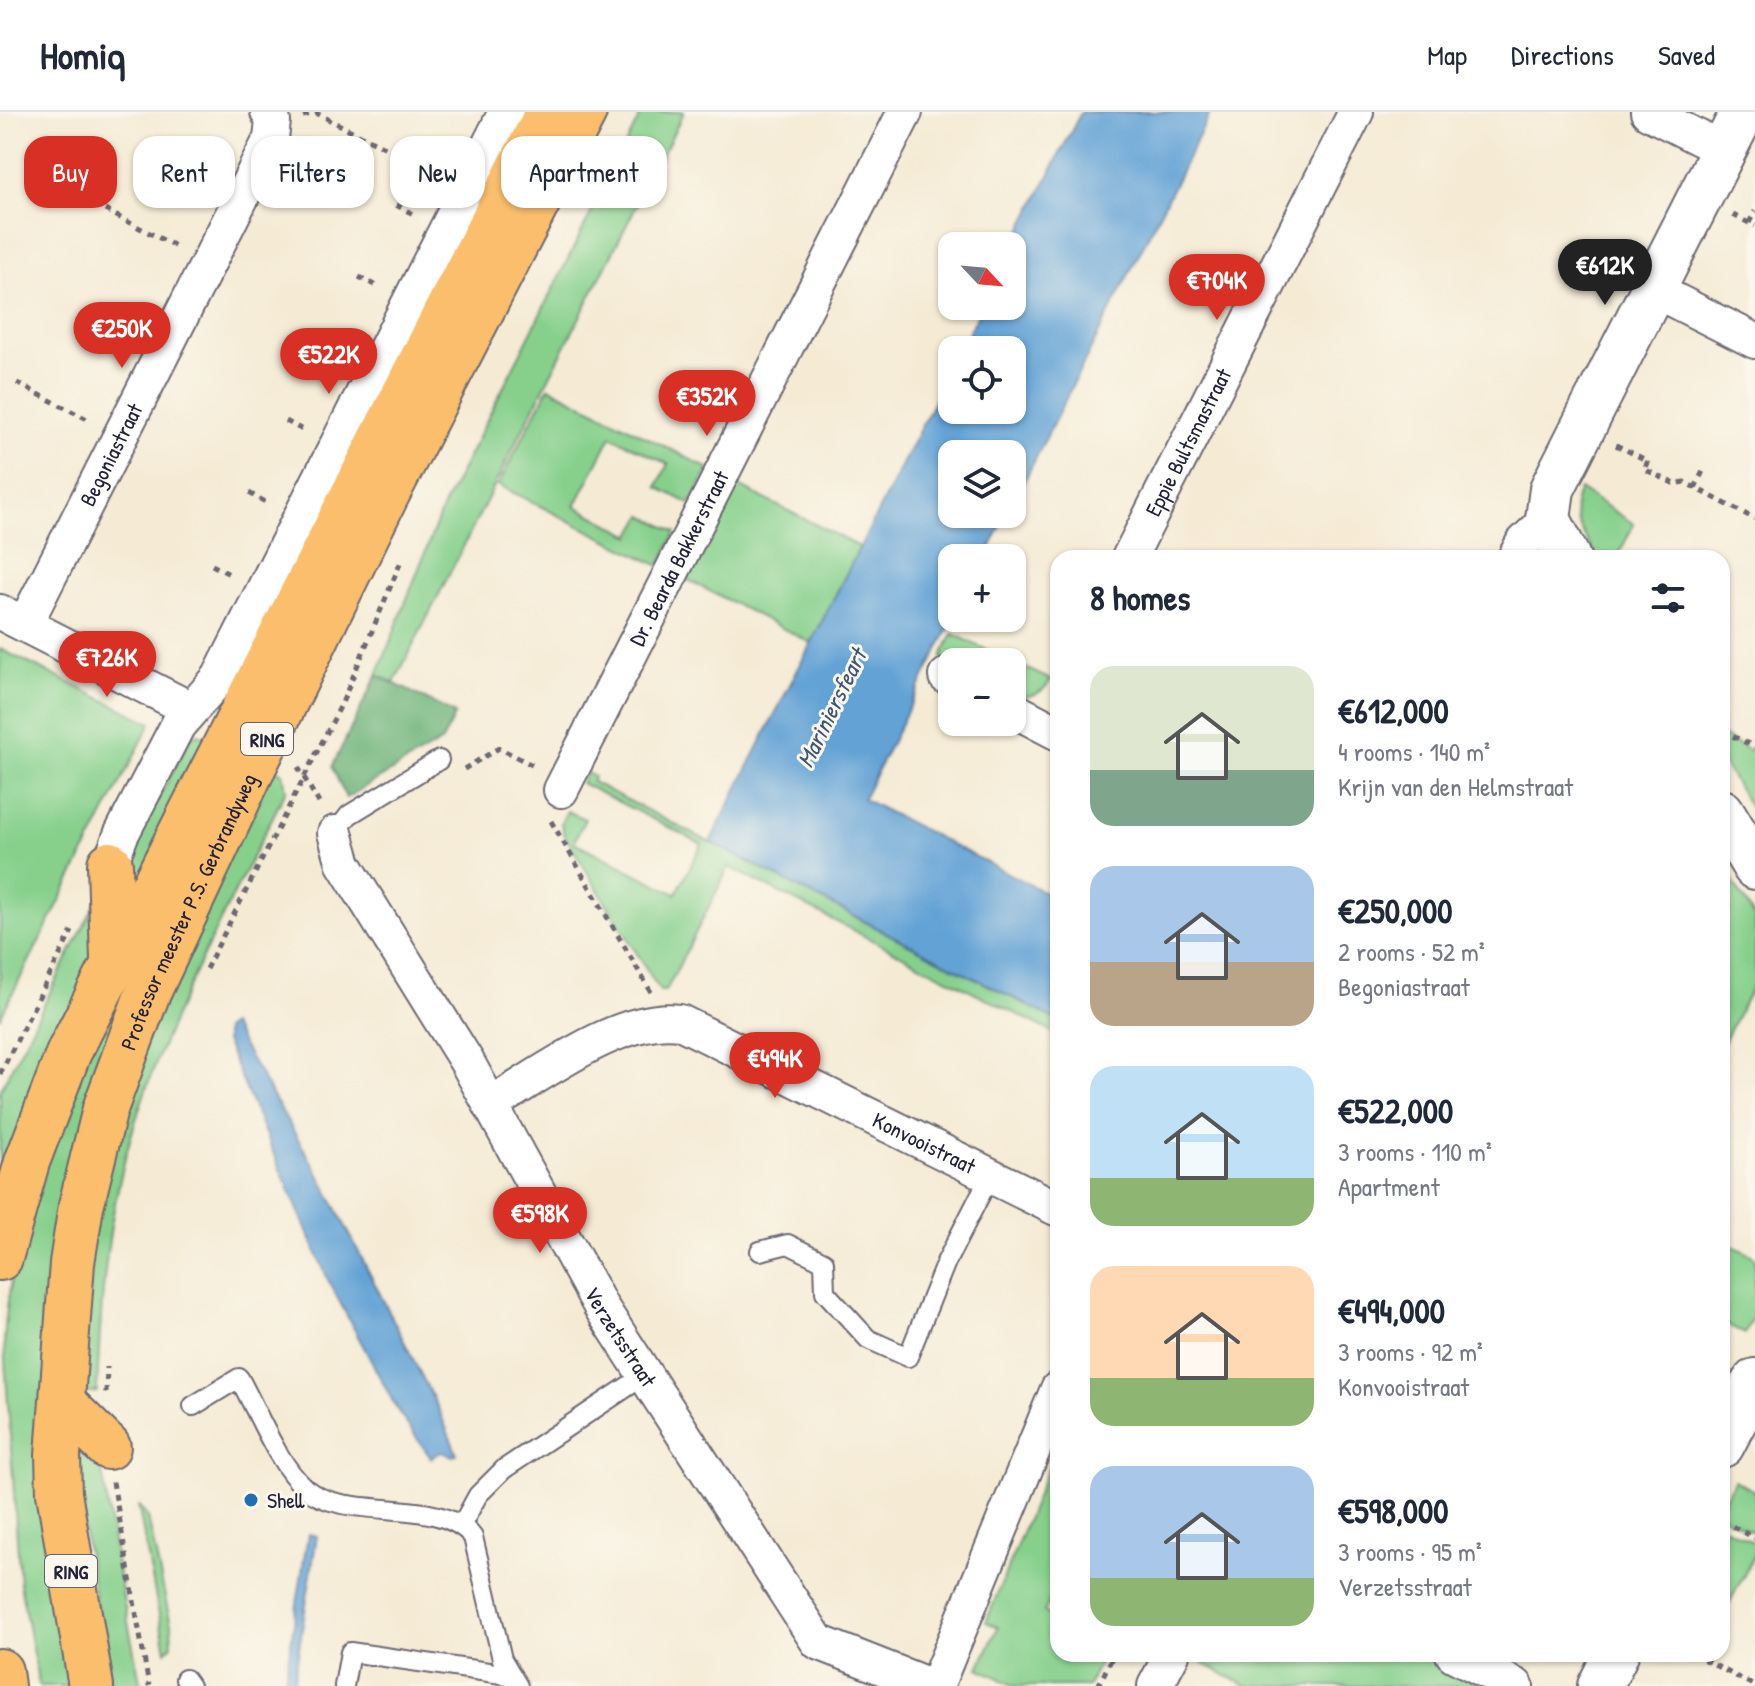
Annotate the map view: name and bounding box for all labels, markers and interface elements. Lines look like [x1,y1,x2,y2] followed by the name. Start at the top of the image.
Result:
[40,29,125,81] text: Homiq
[1427,36,1467,74] text: Map
[1511,36,1614,74] text: Directions
[1658,36,1715,74] text: Saved
[24,136,117,208] chip: Buy
[133,136,235,208] chip: Rent
[251,136,374,208] chip: Filters
[390,136,485,208] chip: New
[501,136,667,208] chip: Apartment
[938,232,1026,320] north arrow
[938,232,1026,736] map controls
[1549,239,1661,307] pin: €612K
[1576,247,1634,282] text: €612K
[1161,254,1273,322] pin: €704K
[1187,262,1247,297] text: €704K
[66,302,178,370] pin: €250K
[92,310,152,345] text: €250K
[273,328,385,396] pin: €522K
[298,336,360,371] text: €522K
[938,336,1026,424] button: locate
[1138,363,1238,521] street label: Eppie Bultsmastraat
[651,370,763,438] pin: €352K
[677,378,737,413] text: €352K
[72,398,150,511] street label: Begoniastraat
[938,440,1026,528] button: layers
[622,465,736,651] street label: Dr. Bearda Bakkerstraat
[938,544,1026,632] button: +
[1090,575,1190,621] text: 8 homes
[1646,576,1690,620] icon: filters
[51,631,163,699] pin: €726K
[76,639,138,674] text: €726K
[789,640,875,772] water label: Mariniersfeart
[938,648,1026,736] button: −
[1338,688,1449,734] text: €612,000
[1154,698,1250,794] icon: home
[241,723,293,755] road number: RING
[1338,734,1490,769] text: 4 rooms · 140 m²
[113,768,264,1054] street label: Professor meester P.S. Gerbrandyweg
[1338,769,1573,804] text: Krijn van den Helmstraat
[1338,888,1452,934] text: €250,000
[1154,898,1250,994] icon: home
[1338,934,1485,969] text: 2 rooms · 52 m²
[1338,969,1470,1004] text: Begoniastraat
[719,1032,831,1100] pin: €494K
[747,1040,803,1075] text: €494K
[1338,1088,1453,1134] text: €522,000
[1154,1098,1250,1194] icon: home
[868,1105,981,1181] street label: Konvooistraat
[1338,1134,1492,1169] text: 3 rooms · 110 m²
[1338,1169,1440,1204] text: Apartment
[484,1187,596,1255] pin: €598K
[511,1195,569,1230] text: €598K
[578,1281,664,1393] street label: Verzetsstraat
[1338,1288,1445,1334] text: €494,000
[1154,1298,1250,1394] icon: home
[1338,1334,1483,1369] text: 3 rooms · 92 m²
[1338,1369,1469,1404] text: Konvooistraat
[267,1485,305,1515] place label: Shell
[1338,1488,1449,1534] text: €598,000
[242,1491,260,1509] marker: Shell
[1154,1498,1250,1594] icon: home
[1338,1534,1482,1569] text: 3 rooms · 95 m²
[45,1555,97,1587] road number: RING
[1338,1569,1472,1604] text: Verzetsstraat

